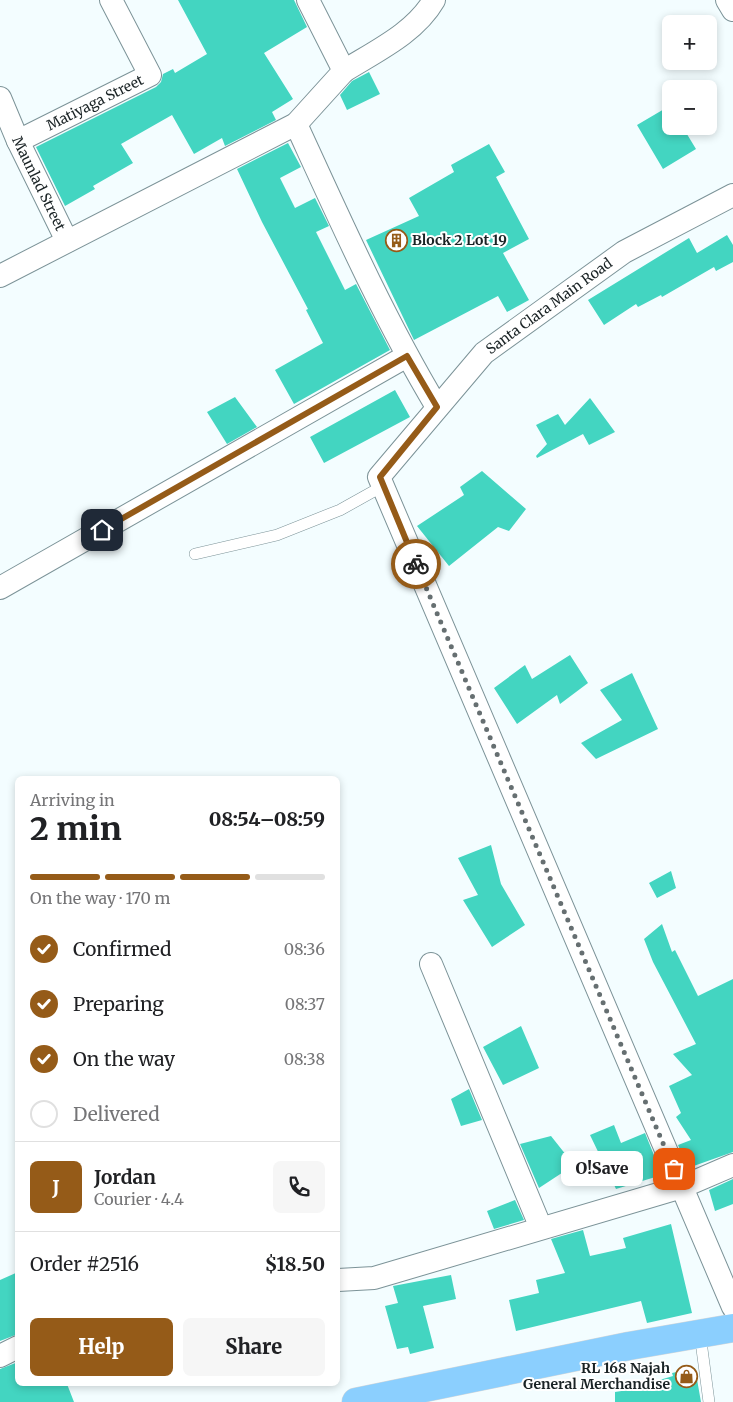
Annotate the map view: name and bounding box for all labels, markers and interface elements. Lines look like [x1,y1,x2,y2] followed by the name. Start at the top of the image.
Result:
[662,15,717,135] map controls
[662,15,717,70] button: +
[43,71,147,134] street label: Matiyaga Street
[662,80,717,135] button: −
[8,133,70,234] street label: Maunlad Street
[384,228,408,252] building icon: Block 2 Lot 19
[412,231,507,249] place label: Block 2 Lot 19
[482,254,616,358] street label: Santa Clara Main Road
[81,509,123,551] pin
[88,516,116,544] icon: home
[391,539,441,589] courier
[402,550,430,578] icon: bike
[30,790,115,810] text: Arriving in
[209,807,325,831] text: 08:54–08:59
[30,809,122,849] text: 2 min
[30,888,170,908] text: On the way · 170 m
[30,935,58,963] icon: check
[73,937,171,961] text: Confirmed
[284,939,325,959] text: 08:36
[30,990,58,1018] icon: check
[73,992,164,1016] text: Preparing
[285,994,325,1014] text: 08:37
[30,1045,58,1073] icon: check
[73,1047,175,1071] text: On the way
[284,1049,325,1069] text: 08:38
[73,1102,160,1126] text: Delivered
[653,1148,695,1190] pin
[562,1152,644,1186] callout: O!Save
[660,1155,688,1183] icon: bag
[575,1158,629,1178] text: O!Save
[273,1161,325,1213] button: phone
[94,1165,156,1189] text: Jordan
[52,1175,60,1199] text: J
[94,1189,184,1209] text: Courier · 4.4
[30,1252,139,1276] text: Order #2516
[265,1252,325,1276] text: $18.50
[30,1318,173,1376] button: Help
[183,1318,325,1376] button: Share
[523,1359,671,1393] place label: RL 168 Najah General Merchandise
[674,1364,698,1388] shop icon: RL 168 Najah General Merchandise

